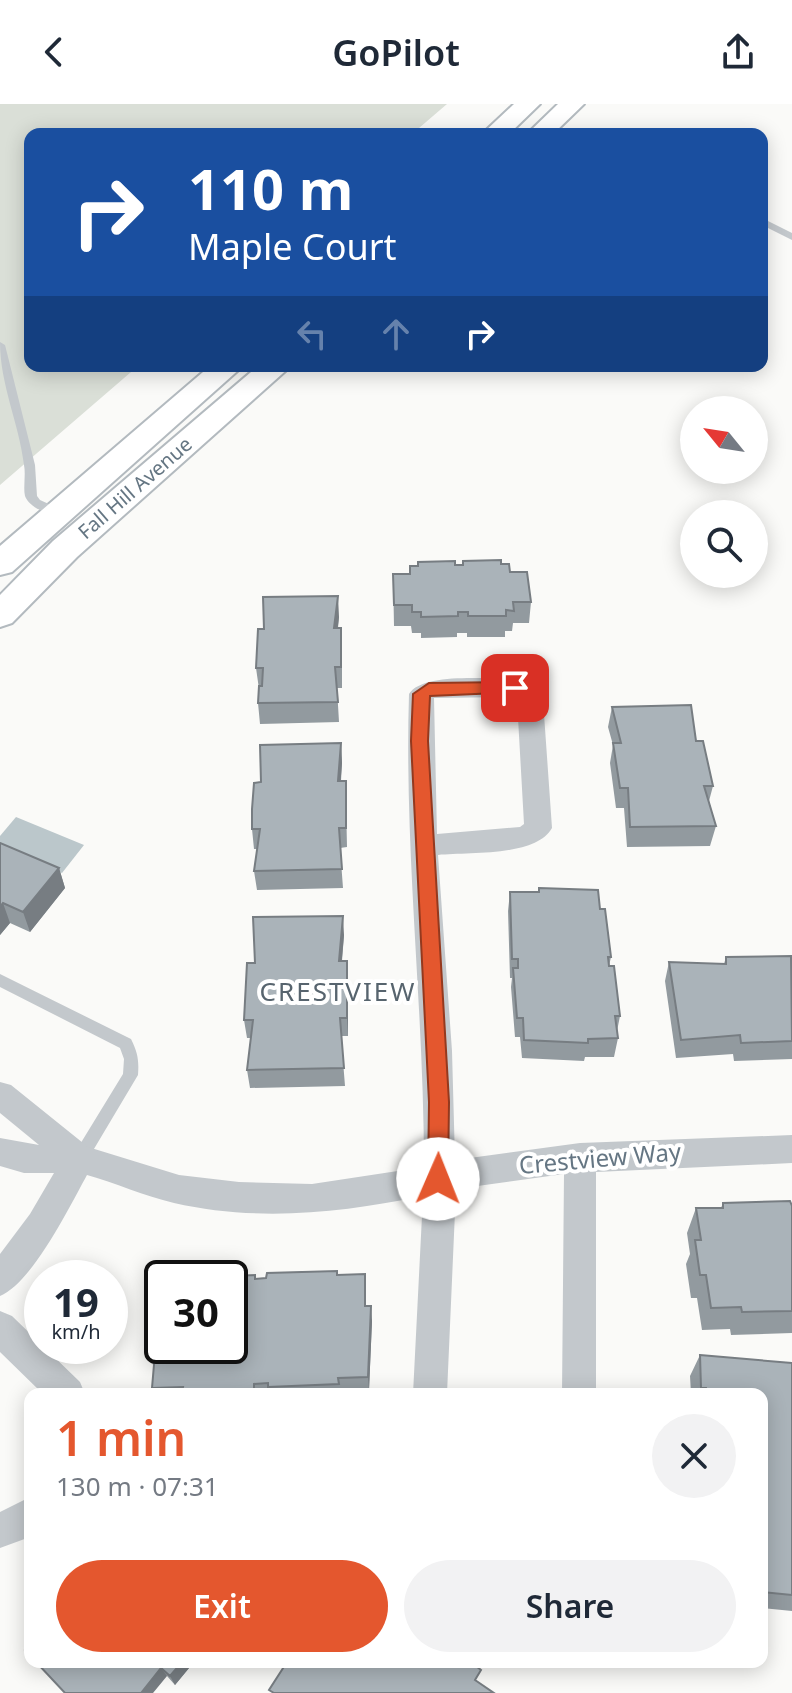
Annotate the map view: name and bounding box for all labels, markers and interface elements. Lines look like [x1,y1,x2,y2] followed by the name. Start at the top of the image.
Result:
[332,28,460,77] text: GoPilot
[32,30,76,74] icon: back
[716,30,760,74] icon: share
[188,150,353,226] text: 110 m
[56,160,160,264] icon: right
[188,222,397,271] text: Maple Court
[290,312,334,356] icon: left
[374,312,418,356] icon: ahead
[458,312,502,356] icon: right
[680,396,768,484] north arrow
[680,396,768,588] map controls
[72,431,197,545] street label: Fall Hill Avenue
[680,500,768,588] button: search
[481,654,549,722] pin
[493,666,537,710] icon: arrive
[260,973,416,1009] district label: CRESTVIEW
[518,1134,683,1181] street label: Crestview Way
[396,1137,480,1221] position arrow
[144,1260,248,1364] speed limit sign: 30
[53,1274,99,1329] text: 19
[51,1318,101,1345] text: km/h
[56,1405,186,1470] text: 1 min
[652,1414,736,1498] button: close
[56,1468,219,1504] text: 130 m · 07:31
[56,1560,388,1652] button: Exit
[404,1560,736,1652] button: Share

